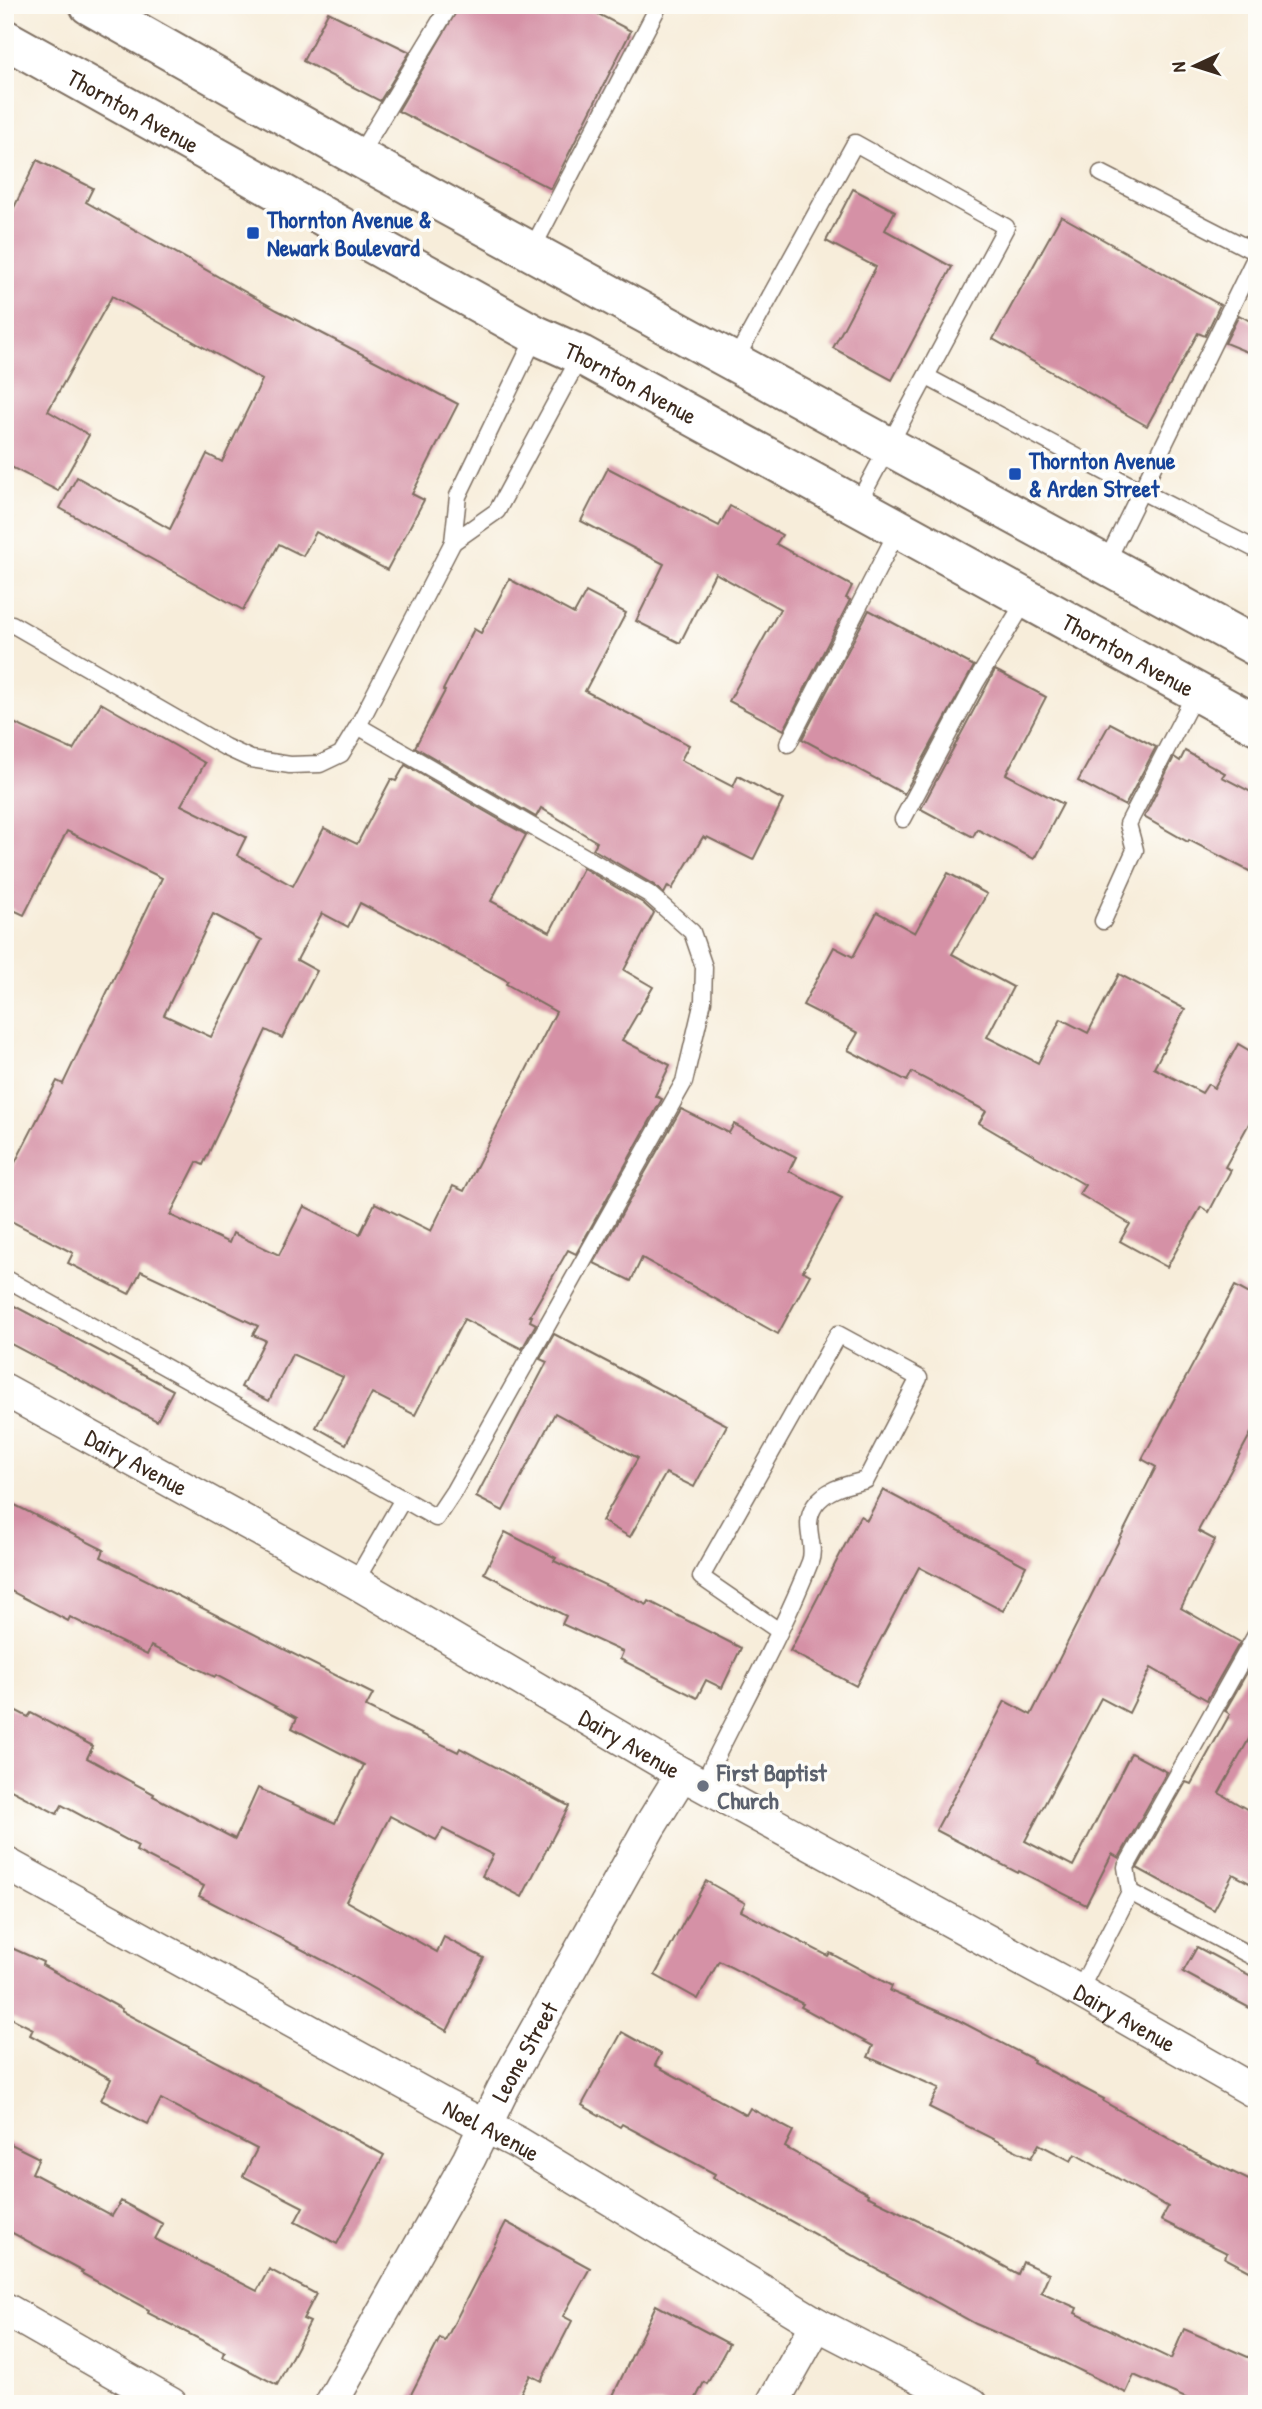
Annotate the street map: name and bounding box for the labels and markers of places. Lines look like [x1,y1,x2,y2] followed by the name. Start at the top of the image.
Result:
[266,203,432,263] place label: Thornton Avenue & Newark Boulevard
[245,225,261,241] marker: Thornton Avenue & Newark Boulevard
[1028,444,1176,504] place label: Thornton Avenue & Arden Street
[1007,466,1023,482] marker: Thornton Avenue & Arden Street
[716,1756,827,1816] place label: First Baptist Church
[695,1778,711,1794] marker: First Baptist Church

